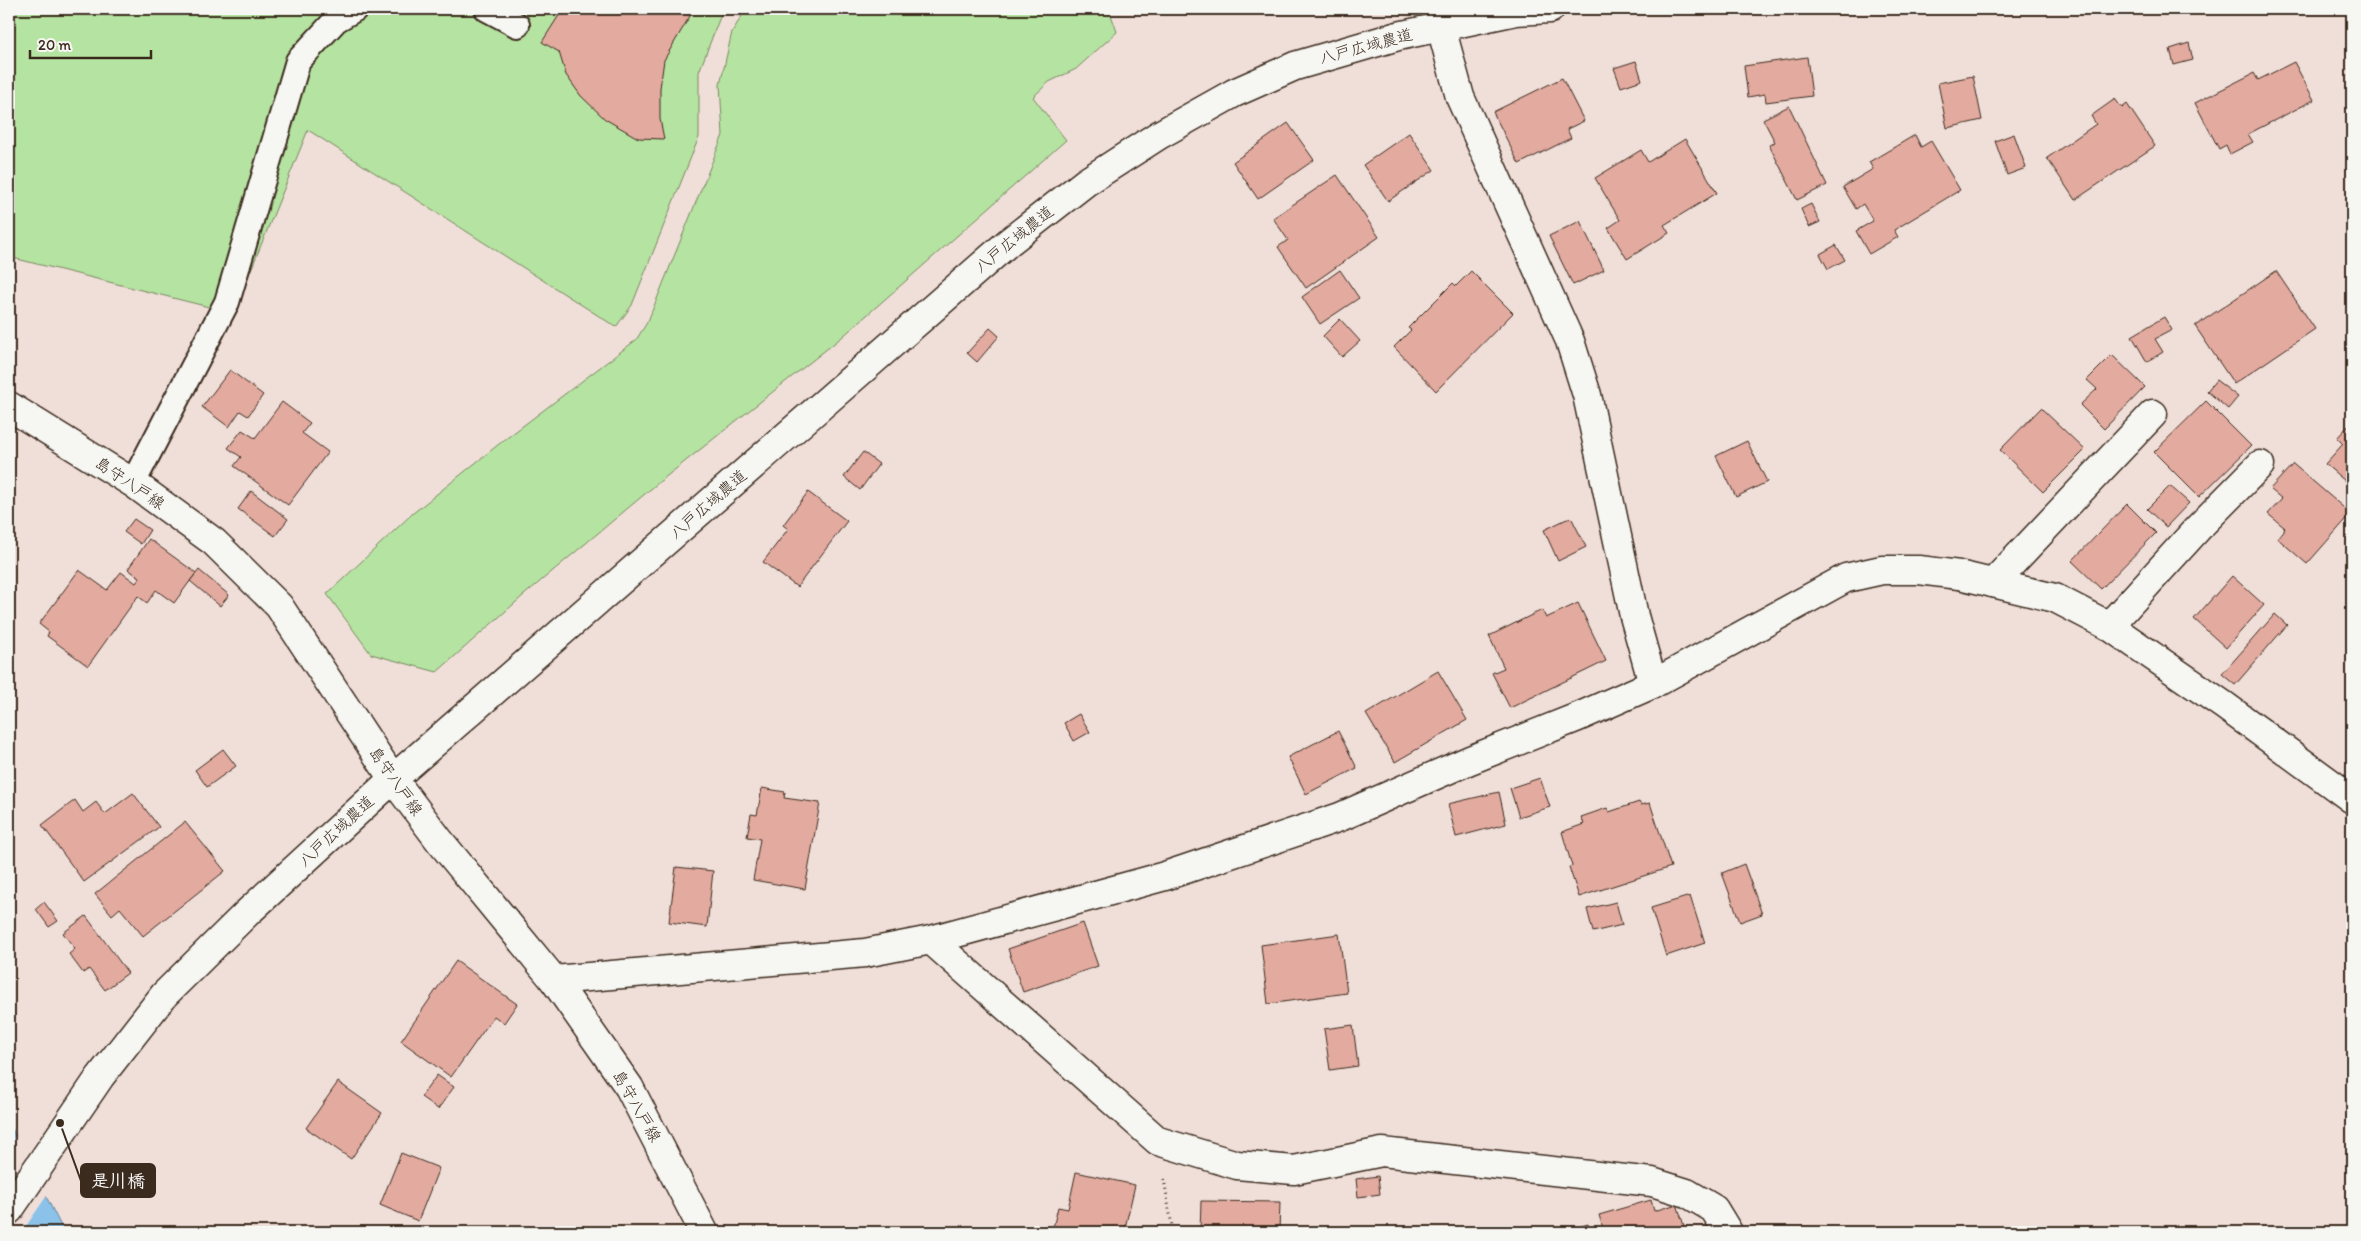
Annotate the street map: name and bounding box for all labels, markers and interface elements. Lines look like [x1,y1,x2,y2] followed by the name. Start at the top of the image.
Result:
[1317,24,1415,68] street label: 八戸広域農道
[30,28,151,60] scale bar
[38,36,72,54] text: 20 m
[971,201,1057,277] street label: 八戸広域農道
[92,453,168,513] street label: 島守八戸線
[666,465,750,543] street label: 八戸広域農道
[365,743,427,819] street label: 島守八戸線
[294,791,378,871] street label: 八戸広域農道
[609,1067,665,1145] street label: 島守八戸線
[81,1164,155,1197] callout: 是川橋
[91,1170,145,1192] text: 是川橋

